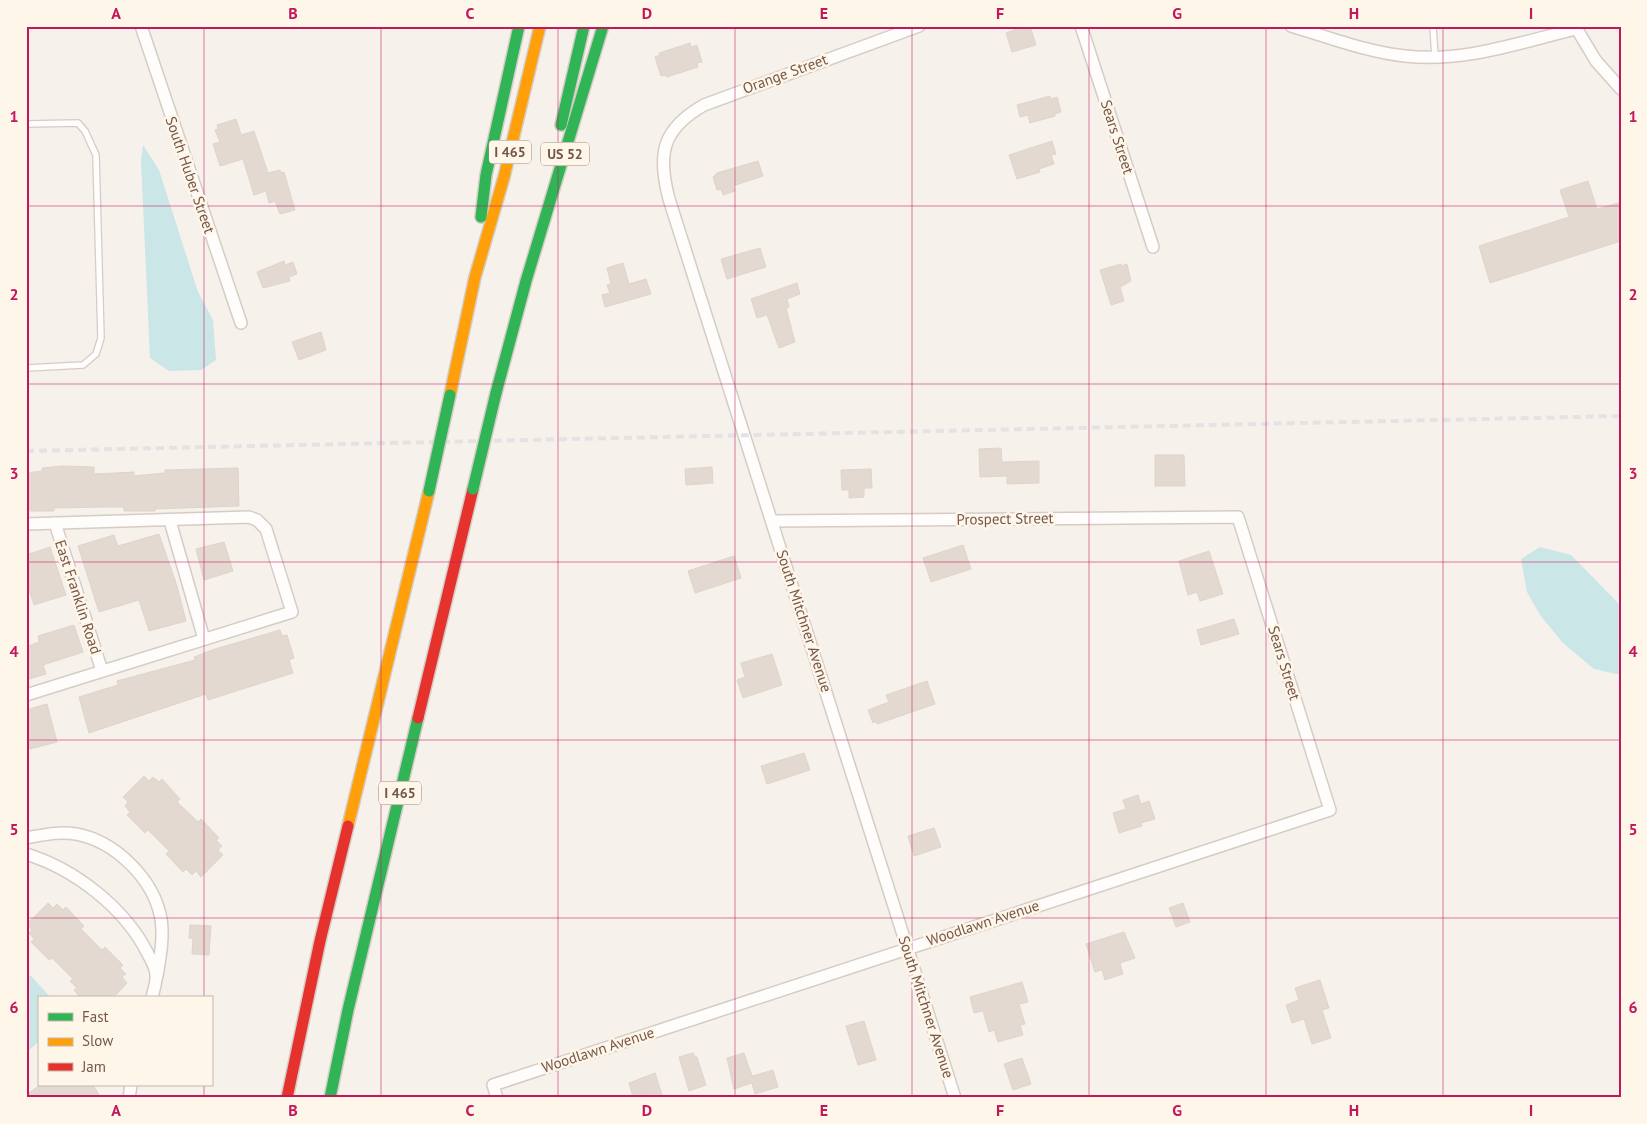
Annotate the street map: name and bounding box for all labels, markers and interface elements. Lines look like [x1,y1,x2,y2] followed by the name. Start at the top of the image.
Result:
[111,3,121,23] text: A
[288,3,298,23] text: B
[466,3,475,23] text: C
[642,3,652,23] text: D
[820,3,828,23] text: E
[996,3,1004,23] text: F
[1172,3,1182,23] text: G
[1349,3,1359,23] text: H
[1529,3,1533,23] text: I
[740,49,830,98] street label: Orange Street
[1097,97,1138,176] street label: Sears Street
[9,106,19,126] text: 1
[1628,106,1638,126] text: 1
[162,114,219,236] street label: South Huber Street
[489,140,531,163] road number: I 465
[541,142,589,166] road number: US 52
[9,284,19,304] text: 2
[1628,284,1638,304] text: 2
[9,463,19,483] text: 3
[1628,463,1638,483] text: 3
[956,508,1054,529] street label: Prospect Street
[51,537,106,656] street label: East Franklin Road
[773,547,836,694] street label: South Mitchner Avenue
[1264,623,1305,702] street label: Sears Street
[9,641,19,661] text: 4
[1628,641,1638,661] text: 4
[379,781,421,804] road number: I 465
[9,819,19,839] text: 5
[1628,819,1638,839] text: 5
[924,895,1042,950] street label: Woodlawn Avenue
[895,933,958,1080] street label: South Mitchner Avenue
[38,996,212,1086] legend
[9,997,19,1017] text: 6
[1628,997,1638,1017] text: 6
[82,1007,109,1026] text: Fast
[539,1022,657,1077] street label: Woodlawn Avenue
[82,1031,113,1050] text: Slow
[81,1057,106,1076] text: Jam
[111,1100,121,1120] text: A
[288,1100,298,1120] text: B
[466,1100,475,1120] text: C
[642,1100,652,1120] text: D
[820,1100,828,1120] text: E
[996,1100,1004,1120] text: F
[1172,1100,1182,1120] text: G
[1349,1100,1359,1120] text: H
[1529,1100,1533,1120] text: I

